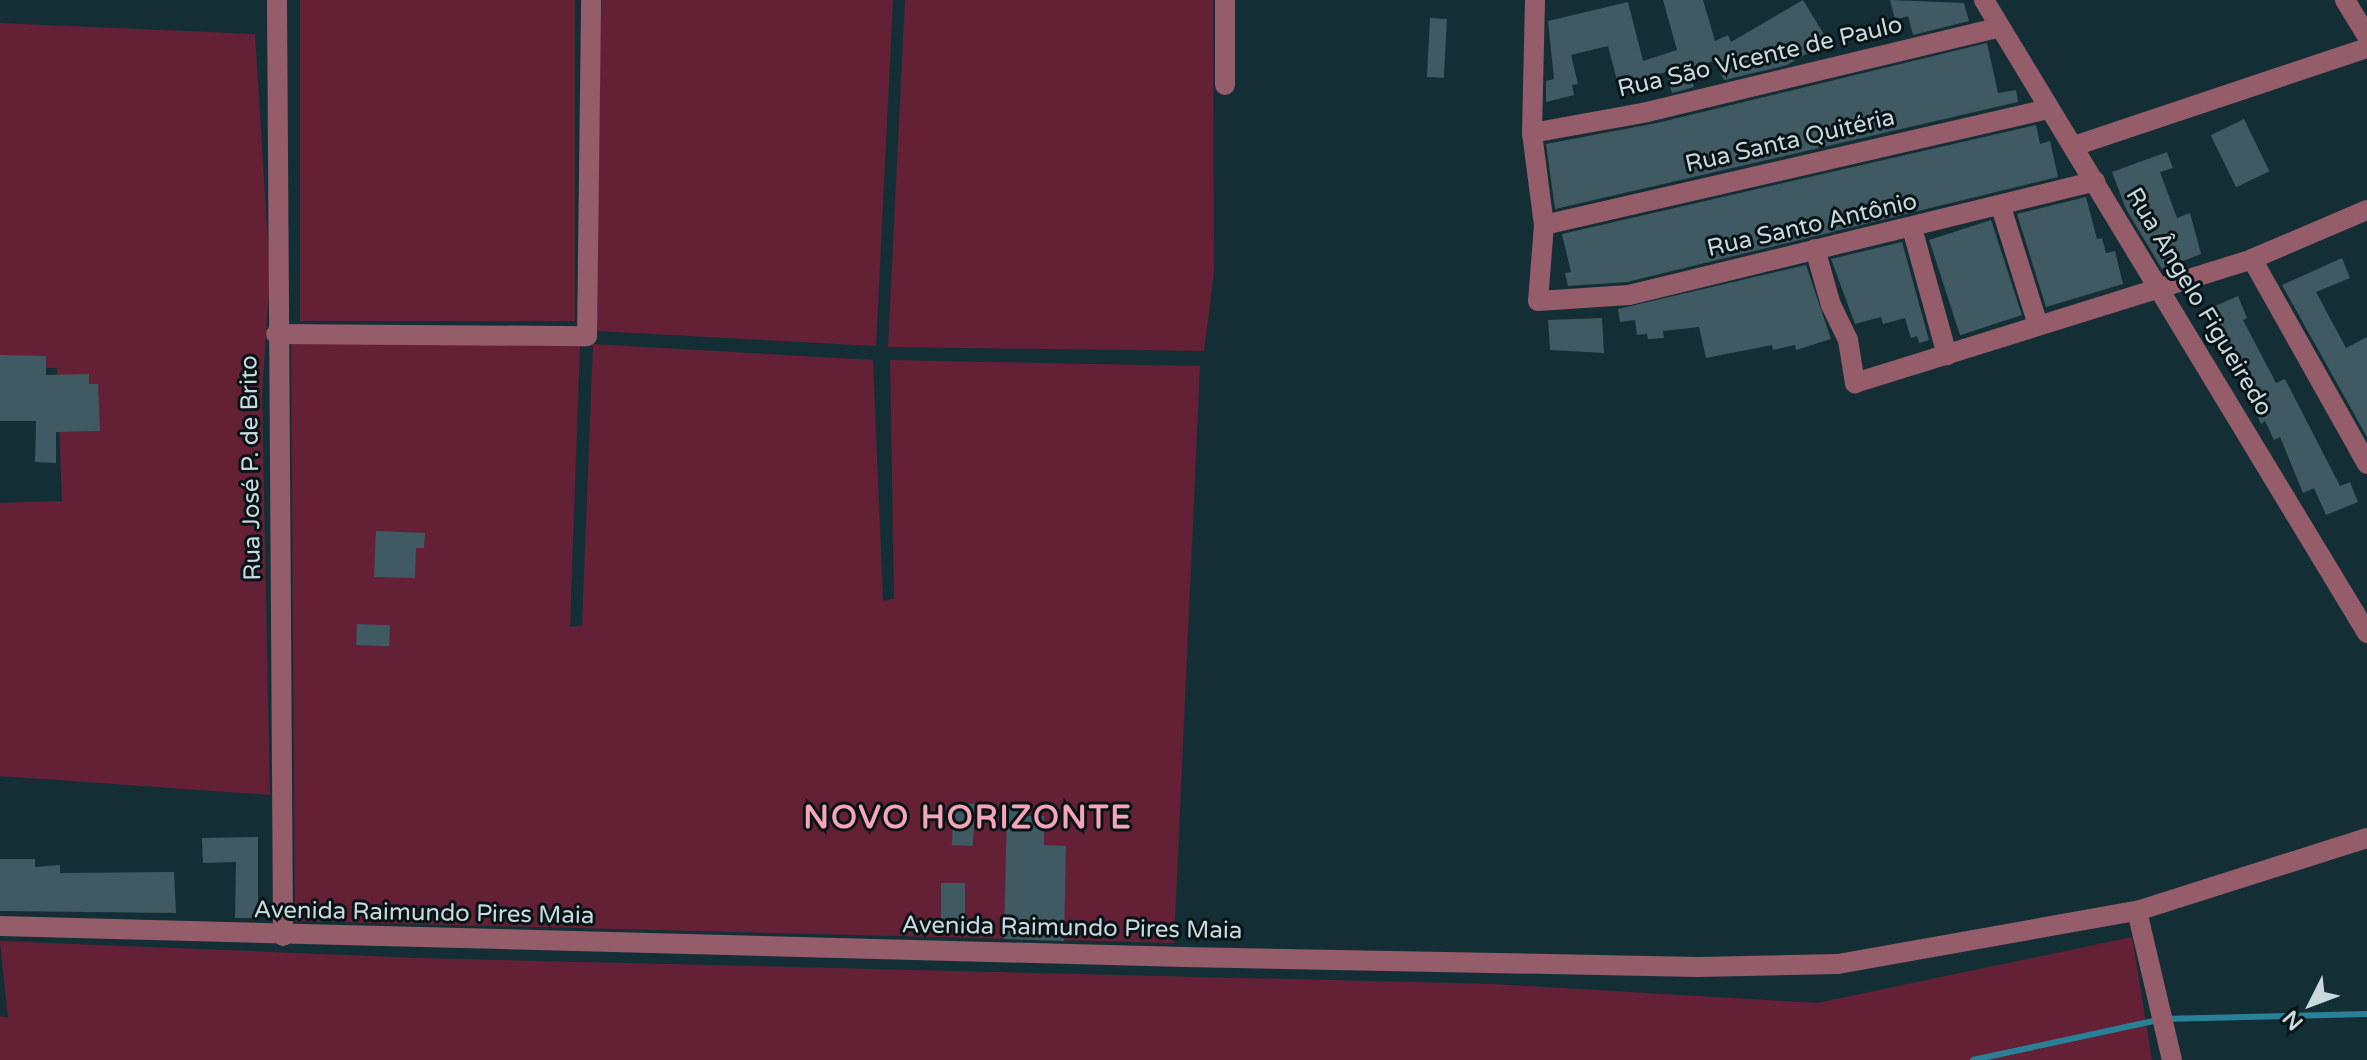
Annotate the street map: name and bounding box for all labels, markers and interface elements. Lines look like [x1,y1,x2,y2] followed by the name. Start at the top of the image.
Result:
[1615,10,1905,104] street label: Rua São Vicente de Paulo
[1682,103,1898,179] street label: Rua Santa Quitéria
[2119,183,2279,421] street label: Rua Ângelo Figueiredo
[1704,187,1920,263] street label: Rua Santo Antônio
[235,355,267,581] street label: Rua José P. de Brito
[803,799,1133,837] district label: NOVO HORIZONTE
[253,896,595,930] street label: Avenida Raimundo Pires Maia
[901,911,1243,945] street label: Avenida Raimundo Pires Maia
[2271,964,2351,1044] north arrow
[2278,1005,2309,1035] text: N

